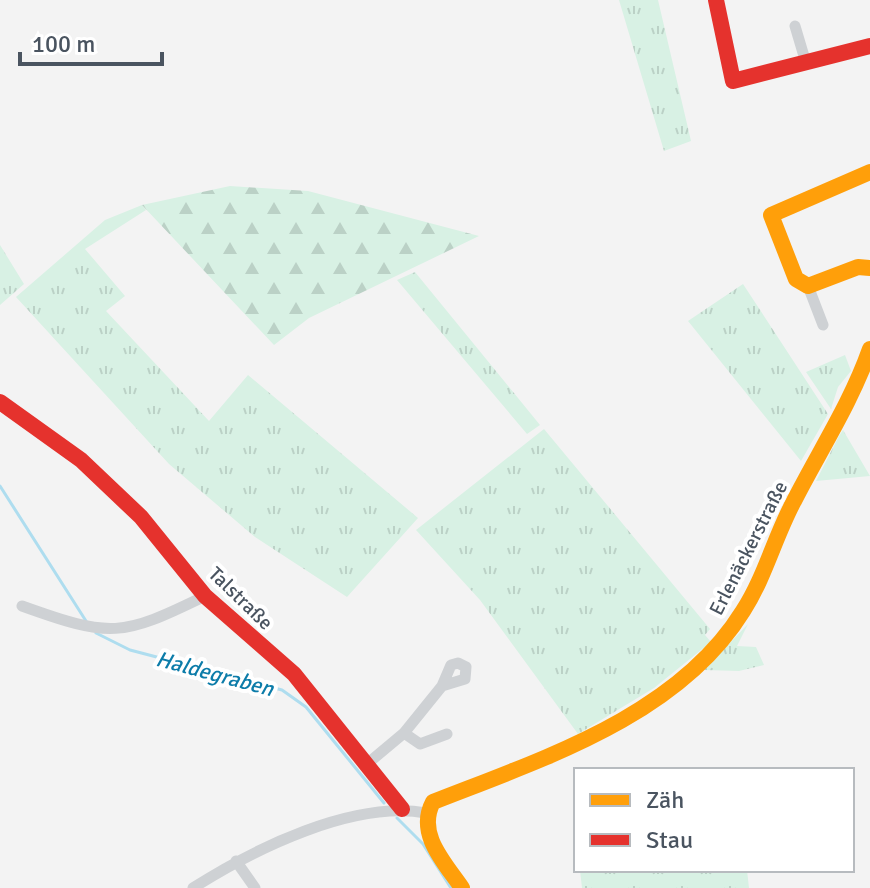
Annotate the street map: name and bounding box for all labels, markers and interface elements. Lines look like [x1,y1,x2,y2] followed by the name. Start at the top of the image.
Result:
[20,16,162,66] scale bar
[32,29,95,59] text: 100 m
[704,477,793,620] street label: Erlenäckerstraße
[203,562,278,635] street label: Talstraße
[153,645,277,702] water label: Haldegraben
[574,768,854,872] legend
[646,785,684,815] text: Zäh
[646,825,693,855] text: Stau

